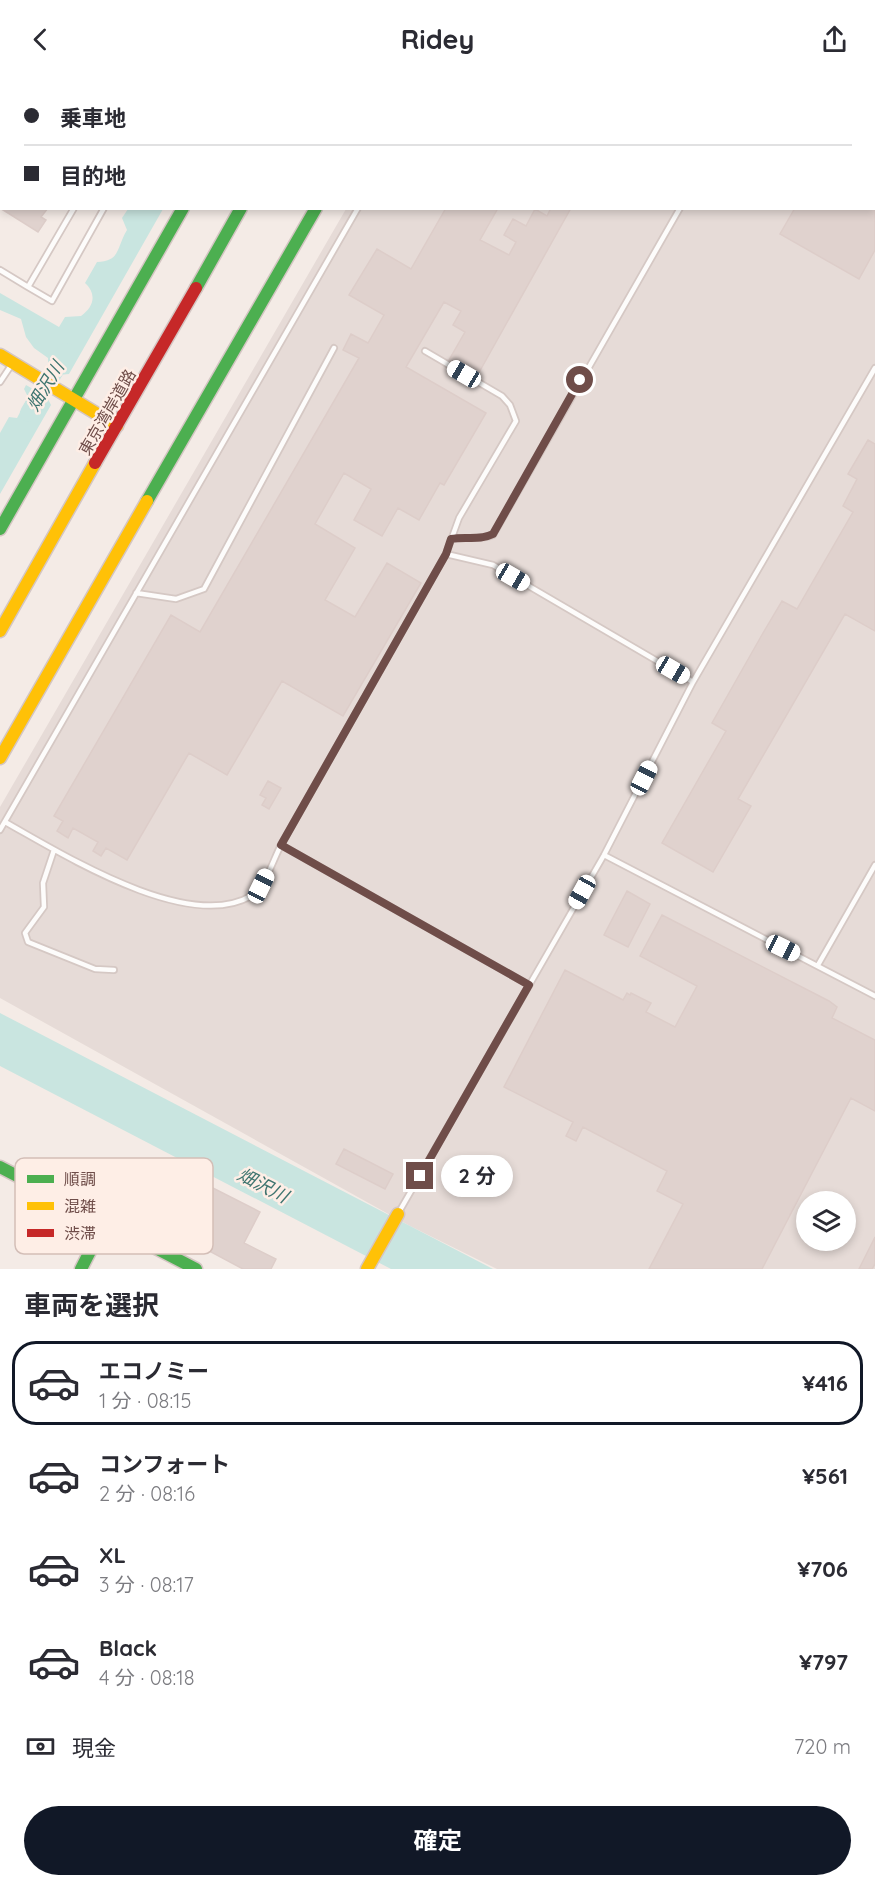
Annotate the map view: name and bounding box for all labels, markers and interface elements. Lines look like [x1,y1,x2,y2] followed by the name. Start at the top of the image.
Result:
[401,22,474,56] text: Ridey
[24,23,57,56] icon: back
[818,23,851,56] icon: share
[60,104,126,132] text: 乗車地
[60,162,126,190] text: 目的地
[21,355,70,415] water label: 畑沢川
[444,357,484,391] car
[74,365,140,459] street label: 東京湾岸道路
[566,366,593,393] route start
[493,560,533,594] car
[653,653,693,687] car
[628,758,660,798] car
[245,866,277,906] car
[565,872,599,912] car
[763,932,803,964] car
[441,1155,513,1197] callout: 2 分
[15,1158,213,1254] legend
[234,1162,294,1208] water label: 畑沢川
[406,1162,433,1189] route end
[459,1163,495,1188] text: 2 分
[64,1169,96,1189] text: 順調
[796,1191,856,1251] map controls
[796,1191,856,1251] button: layers
[64,1196,96,1216] text: 混雑
[64,1223,96,1243] text: 渋滞
[24,1288,159,1322] text: 車両を選択
[27,1356,81,1410] icon: car
[99,1357,209,1385] text: エコノミー
[802,1369,848,1397] text: ¥416
[99,1388,191,1413] text: 1 分 · 08:15
[27,1449,81,1503] icon: car
[99,1450,230,1478] text: コンフォート
[802,1462,848,1490] text: ¥561
[99,1481,195,1506] text: 2 分 · 08:16
[99,1541,126,1569] text: XL
[27,1542,81,1596] icon: car
[797,1555,848,1583] text: ¥706
[99,1572,194,1597] text: 3 分 · 08:17
[99,1634,157,1662] text: Black
[27,1635,81,1689] icon: car
[799,1648,848,1676] text: ¥797
[99,1665,194,1690] text: 4 分 · 08:18
[24,1730,57,1763] icon: cash
[72,1734,116,1762] text: 現金
[794,1734,851,1759] text: 720 m
[24,1806,851,1875] button: 確定

